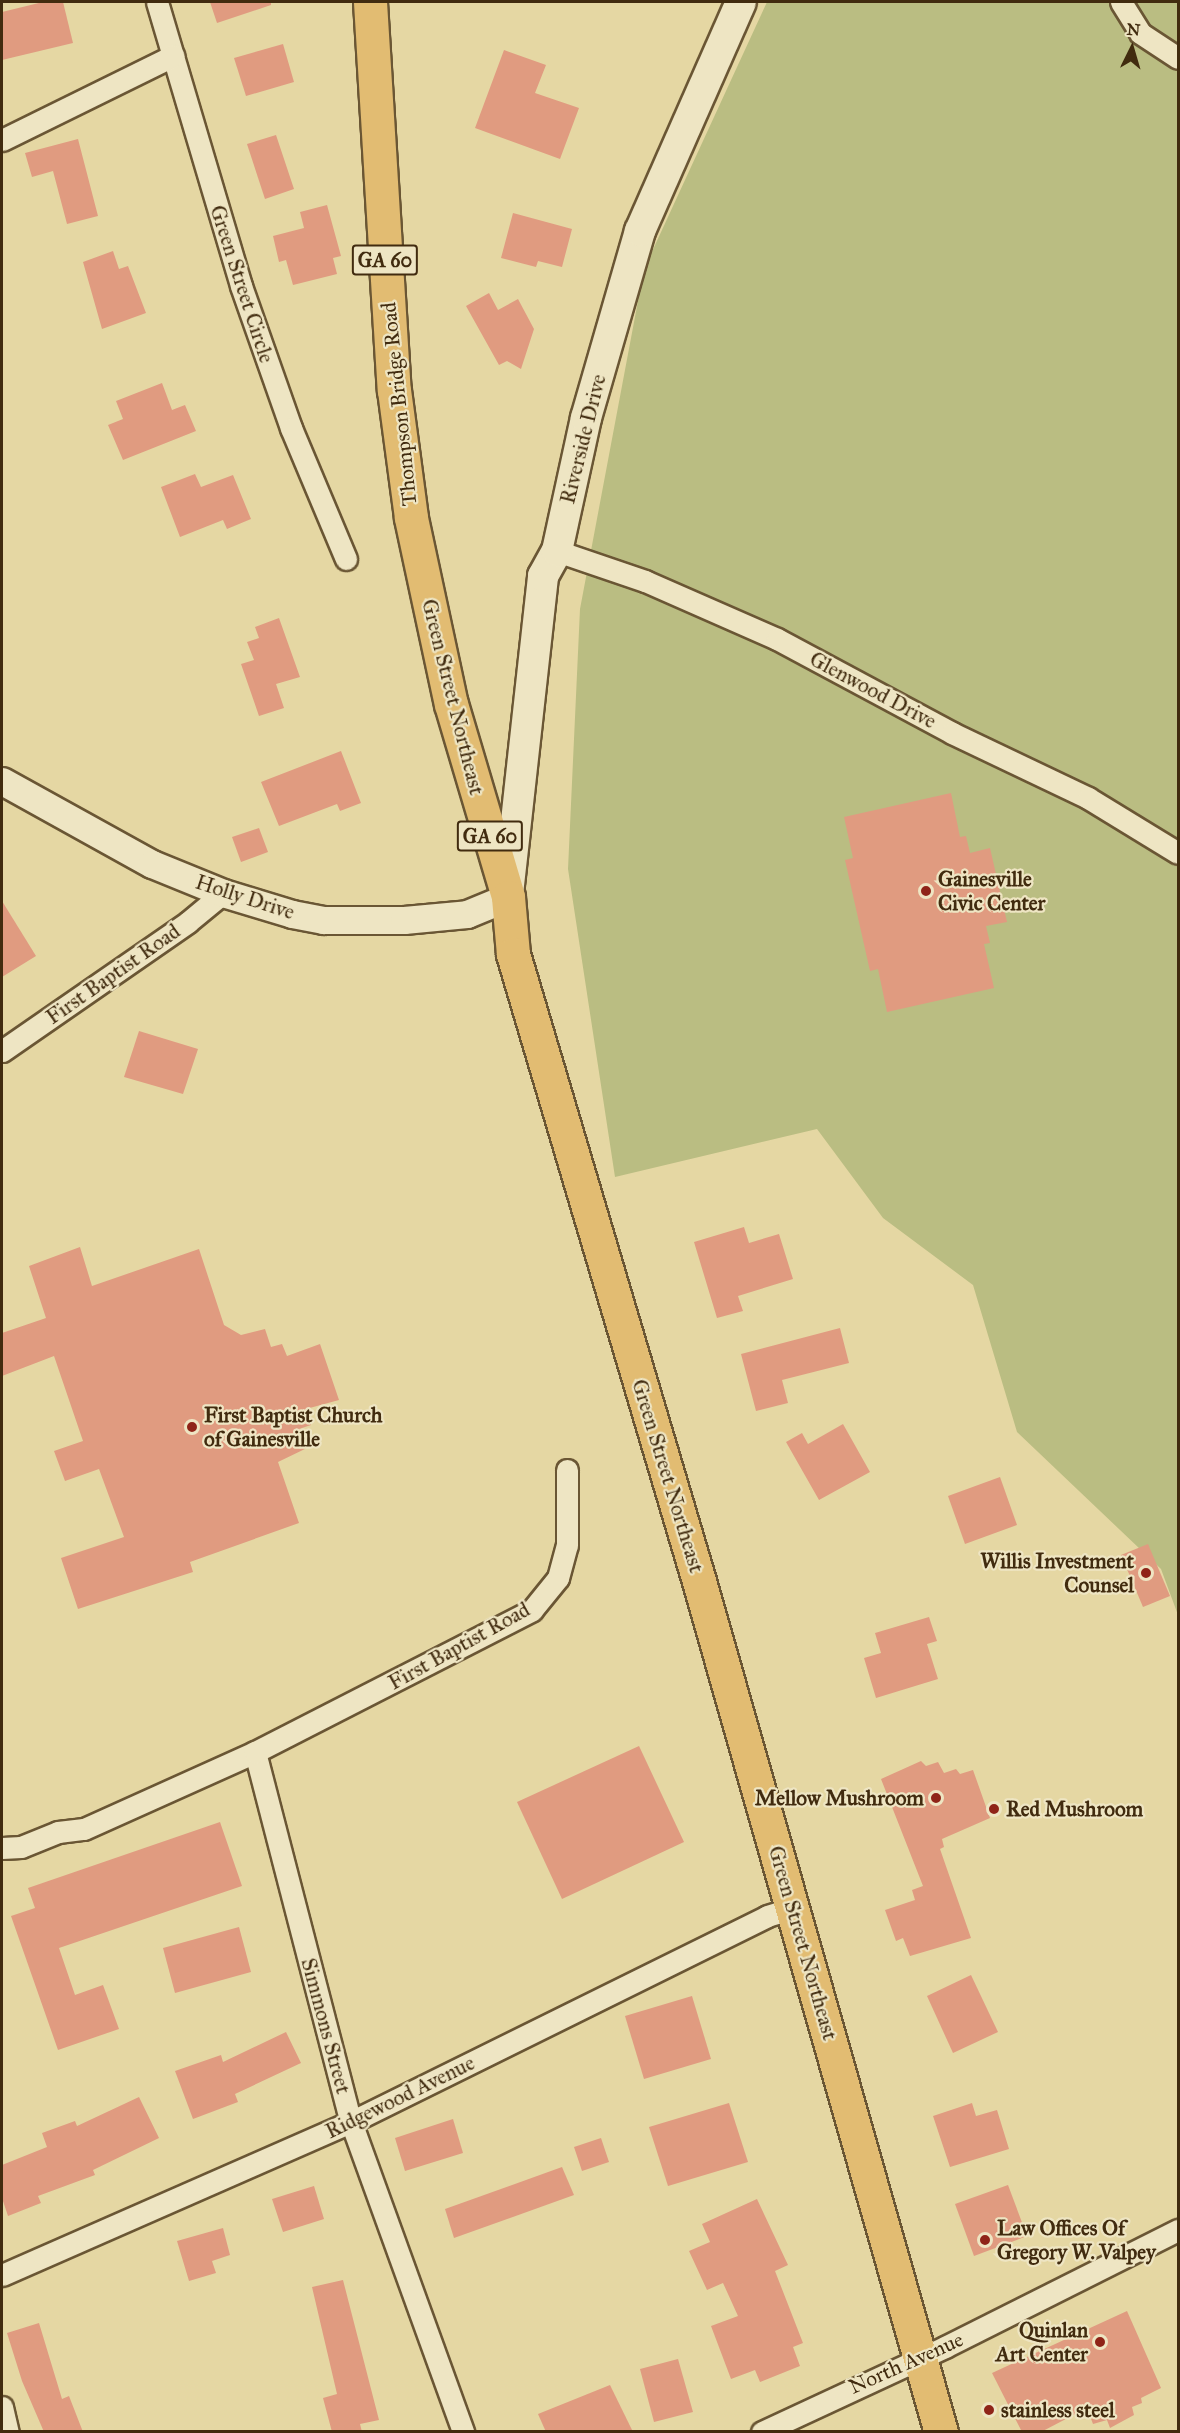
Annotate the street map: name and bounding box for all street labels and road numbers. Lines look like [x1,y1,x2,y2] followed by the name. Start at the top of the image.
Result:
[205,202,279,366] street label: Green Street Circle
[350,243,420,277] road number: GA 60
[376,301,422,507] street label: Thompson Bridge Road
[555,372,611,506] street label: Riverside Drive
[416,596,490,798] street label: Green Street Northeast
[805,646,941,734] street label: Glenwood Drive
[456,819,524,853] road number: GA 60
[192,869,298,925] street label: Holly Drive
[41,918,185,1030] street label: First Baptist Road
[627,1376,709,1576] street label: Green Street Northeast
[384,1597,534,1695] street label: First Baptist Road
[763,1843,843,2043] street label: Green Street Northeast
[296,1955,356,2097] street label: Simmons Street
[321,2050,479,2144] street label: Ridgewood Avenue
[845,2327,967,2399] street label: North Avenue

